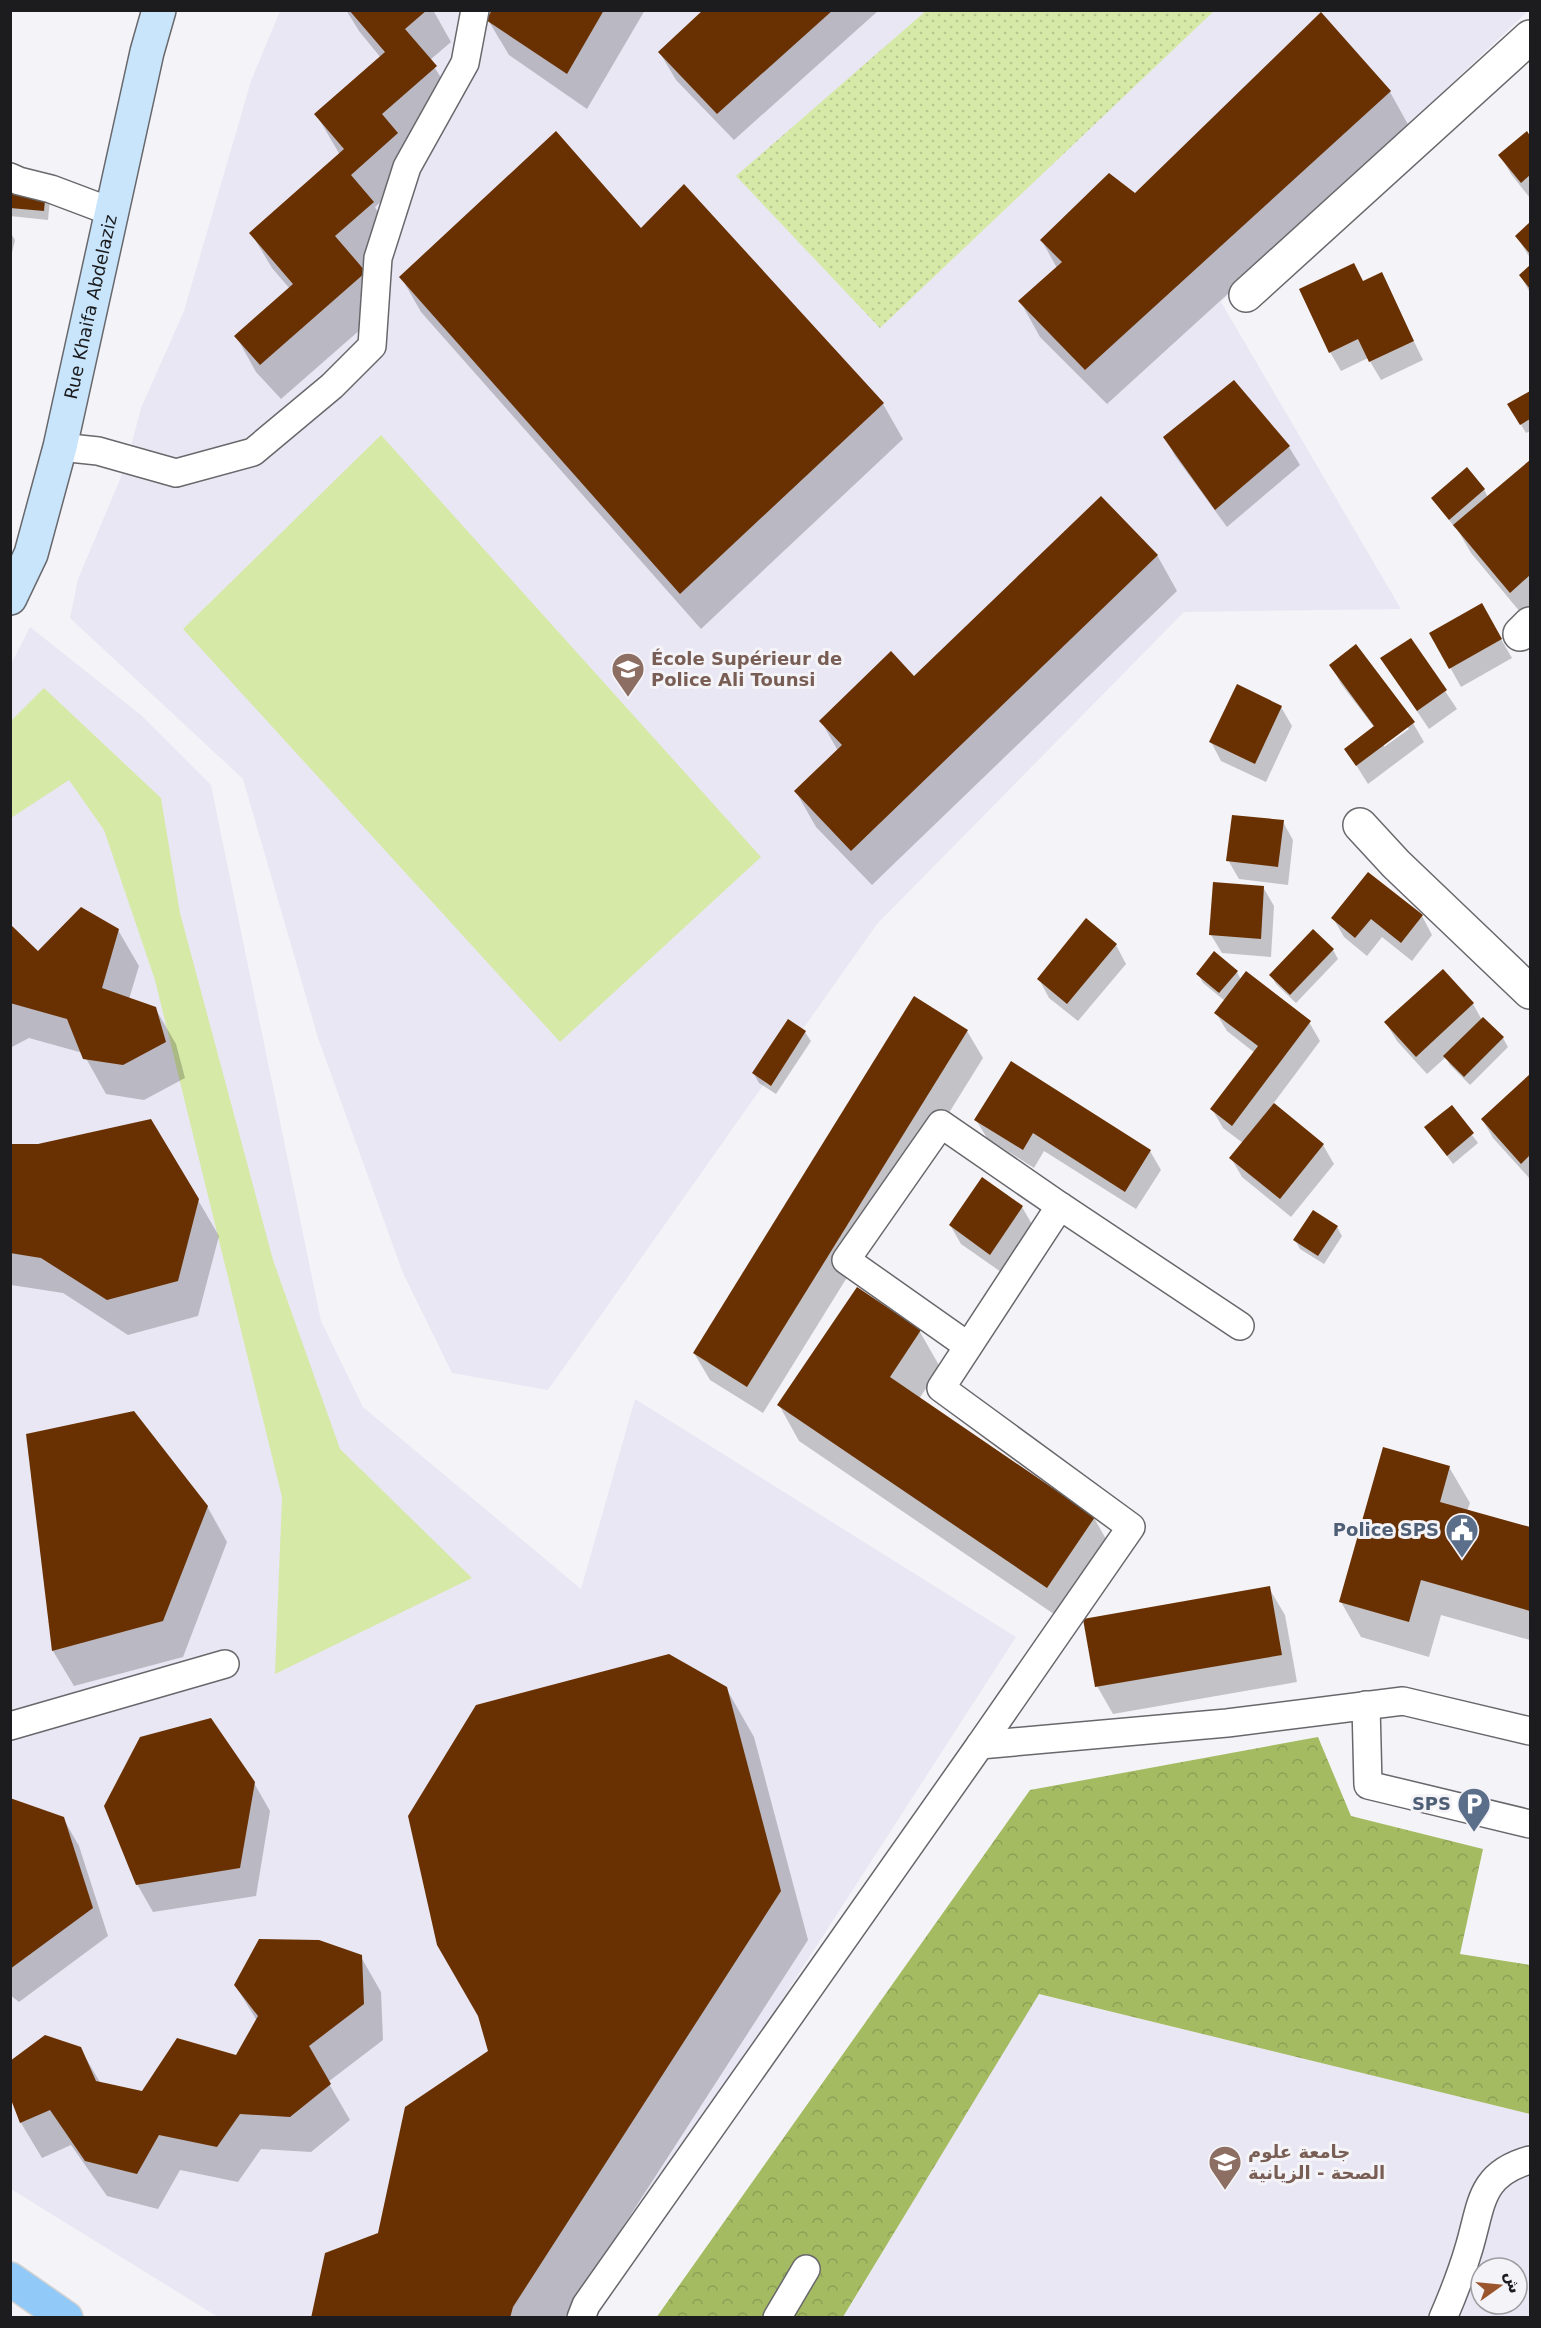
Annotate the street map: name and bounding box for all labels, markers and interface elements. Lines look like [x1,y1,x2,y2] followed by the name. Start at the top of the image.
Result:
[60,213,121,401] street label: Rue Khaifa Abdelaziz
[651,648,842,690] place label: École Supérieur de Police Ali Tounsi
[610,651,646,698] school or university icon: École Supérieur de Police Ali Tounsi
[1444,1512,1480,1559] public building icon: Police SPS
[1333,1519,1439,1540] place label: Police SPS
[1456,1786,1492,1833] parking icon: SPS
[1412,1793,1451,1814] place label: SPS
[1248,2141,1385,2184] place label: جامعة علوم الصحة - الزيانية
[1207,2144,1243,2191] school or university icon: جامعة علوم الصحة - الزيانية
[1469,2256,1529,2316] north arrow
[1501,2269,1525,2295] text: ش

